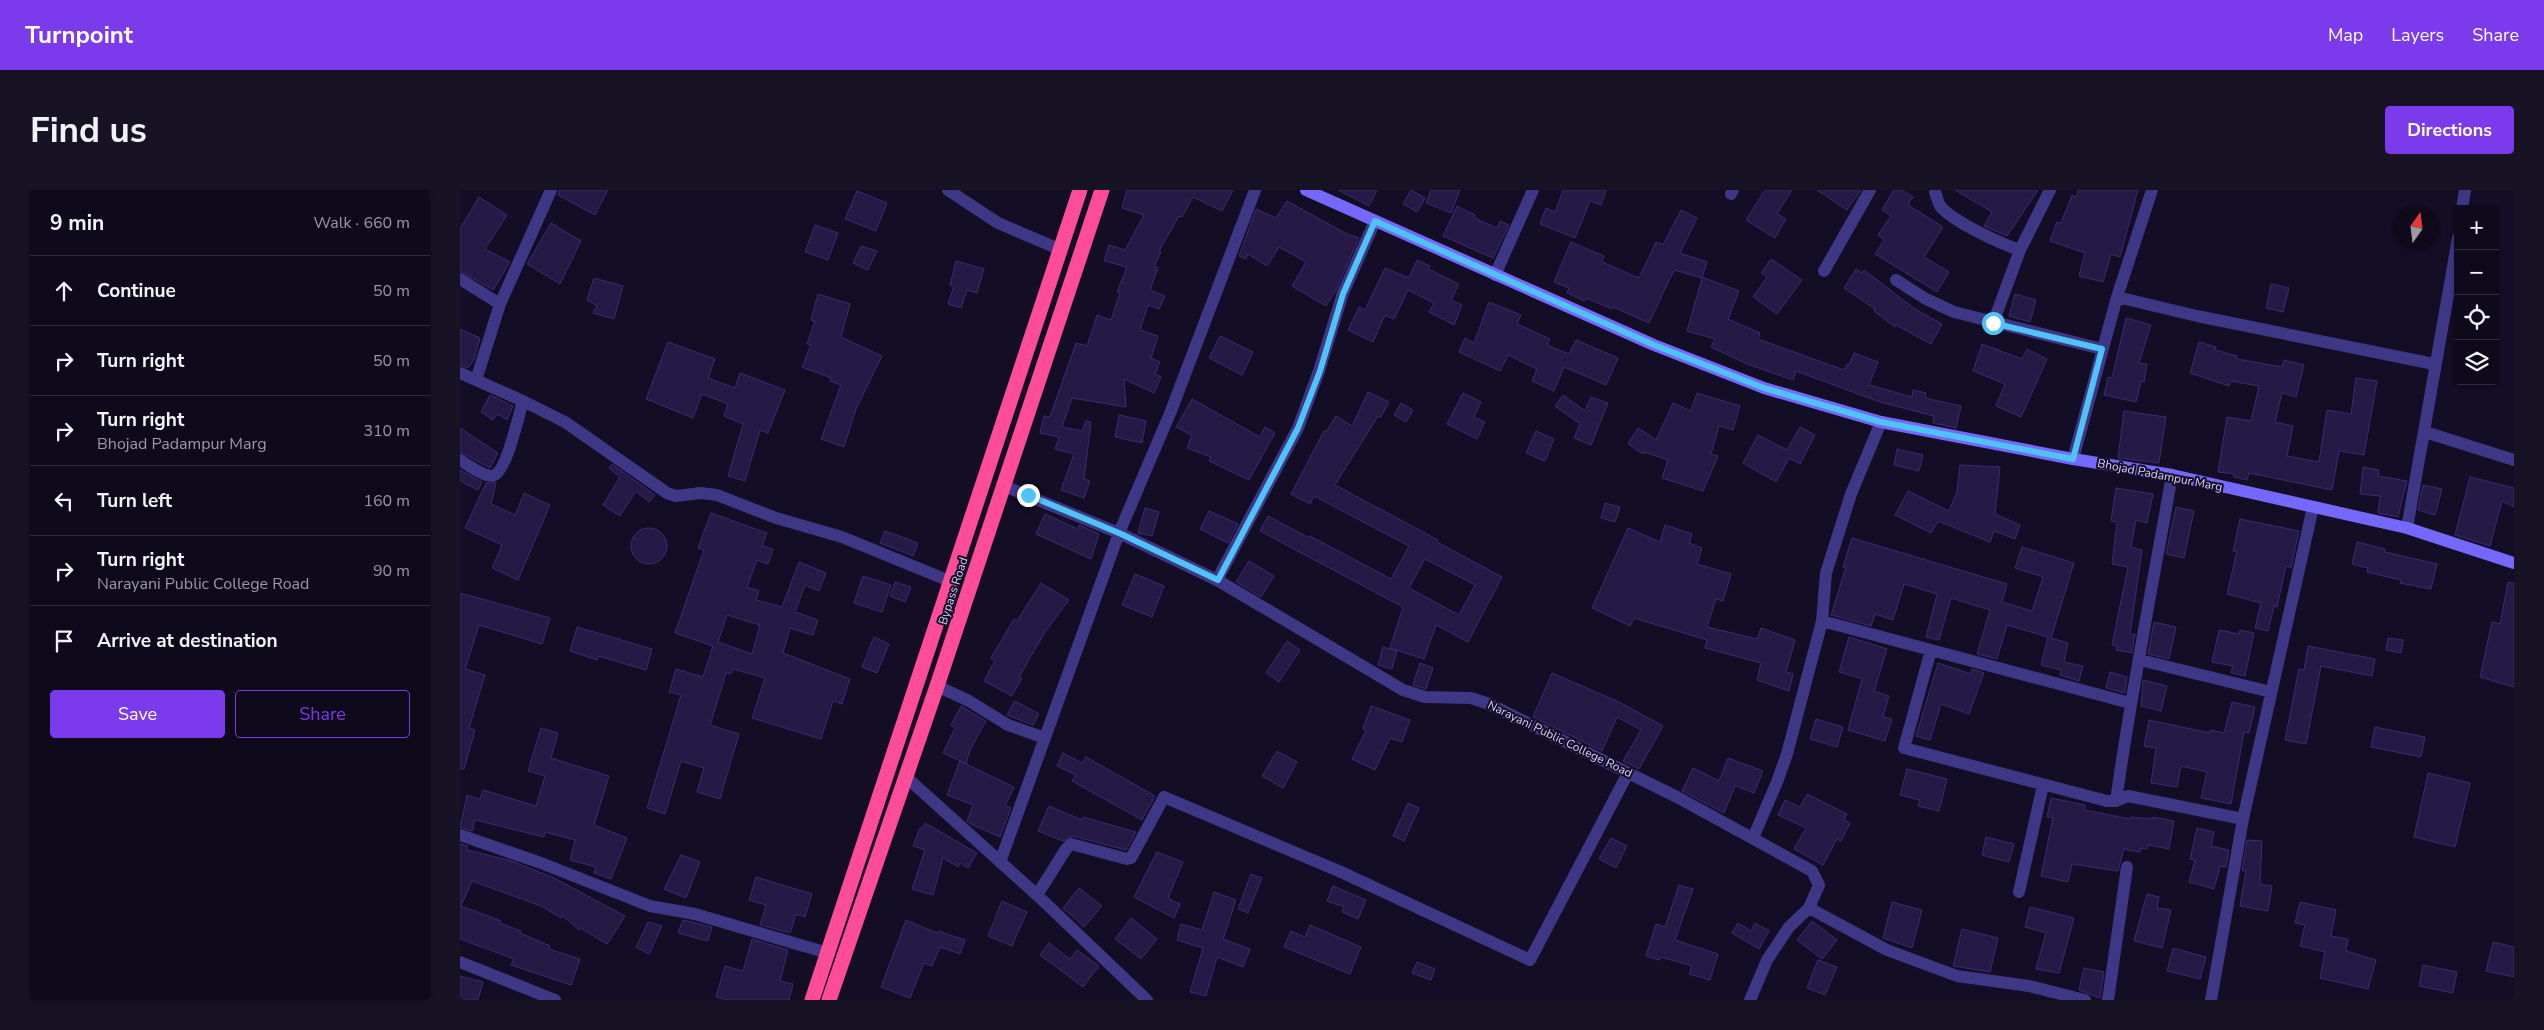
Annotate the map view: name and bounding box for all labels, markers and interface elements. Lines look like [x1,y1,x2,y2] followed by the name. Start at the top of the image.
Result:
[25,19,133,51] text: Turnpoint
[2328,23,2363,47] text: Map
[2391,23,2444,47] text: Layers
[2472,23,2519,47] text: Share
[2385,106,2514,154] button: Directions
[30,107,147,154] text: Find us
[2394,205,2439,250] north arrow
[2454,205,2499,385] map controls
[2454,205,2499,250] button: +
[50,209,104,237] text: 9 min
[314,212,410,234] text: Walk · 660 m
[2454,250,2499,295] button: −
[50,277,78,305] icon: ahead
[97,278,176,304] text: Continue
[373,280,410,302] text: 50 m
[2454,295,2499,340] button: locate
[1982,312,2005,335] route start
[2454,340,2499,385] button: layers
[50,347,78,375] icon: right
[97,348,184,374] text: Turn right
[373,350,410,372] text: 50 m
[97,407,184,433] text: Turn right
[50,417,78,445] icon: right
[363,420,410,442] text: 310 m
[97,433,267,455] text: Bhojad Padampur Marg
[2096,455,2224,495] street label: Bhojad Padampur Marg
[1017,484,1040,507] route end
[50,487,78,515] icon: left
[97,488,172,514] text: Turn left
[363,490,410,512] text: 160 m
[97,547,184,573] text: Turn right
[935,555,971,627] street label: Bypass Road
[50,557,78,585] icon: right
[373,560,410,582] text: 90 m
[97,573,309,595] text: Narayani Public College Road
[50,627,78,655] icon: arrive
[97,628,278,654] text: Arrive at destination
[50,690,225,738] button: Save
[235,690,410,738] button: Share
[1485,697,1635,781] street label: Narayani Public College Road

